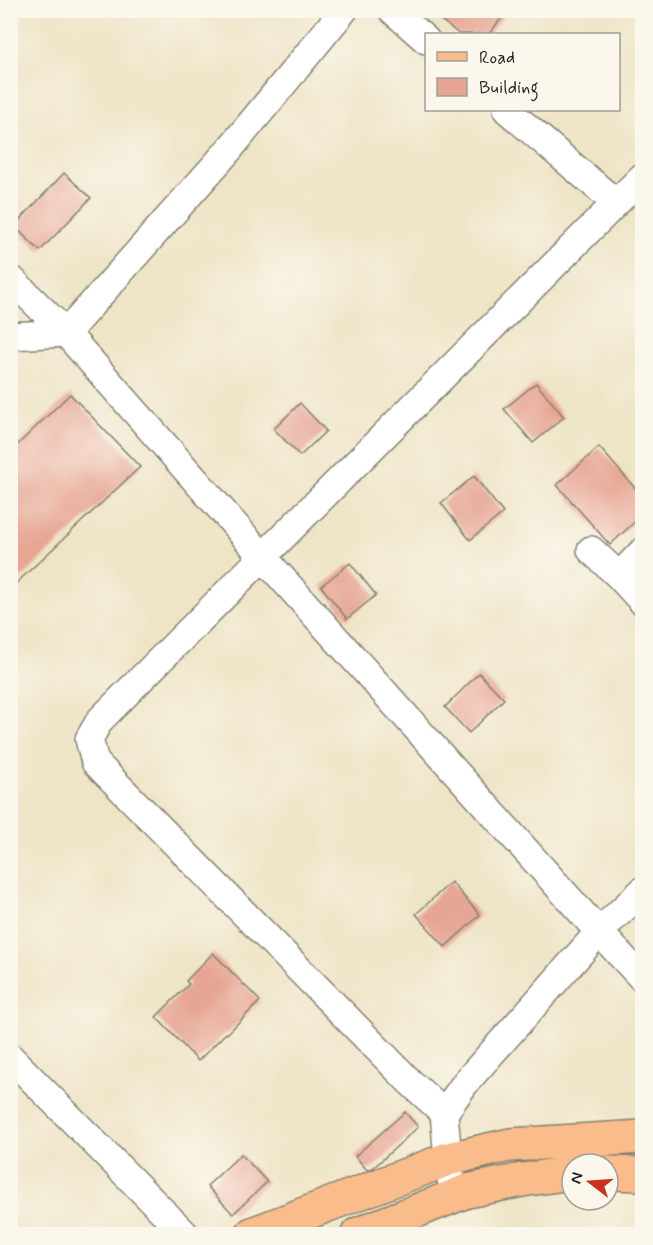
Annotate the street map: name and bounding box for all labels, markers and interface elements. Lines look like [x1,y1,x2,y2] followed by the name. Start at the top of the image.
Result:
[425,33,620,111] legend
[479,46,515,70] text: Road
[479,76,539,102] text: Building
[560,1152,620,1212] north arrow
[565,1170,589,1186] text: N

